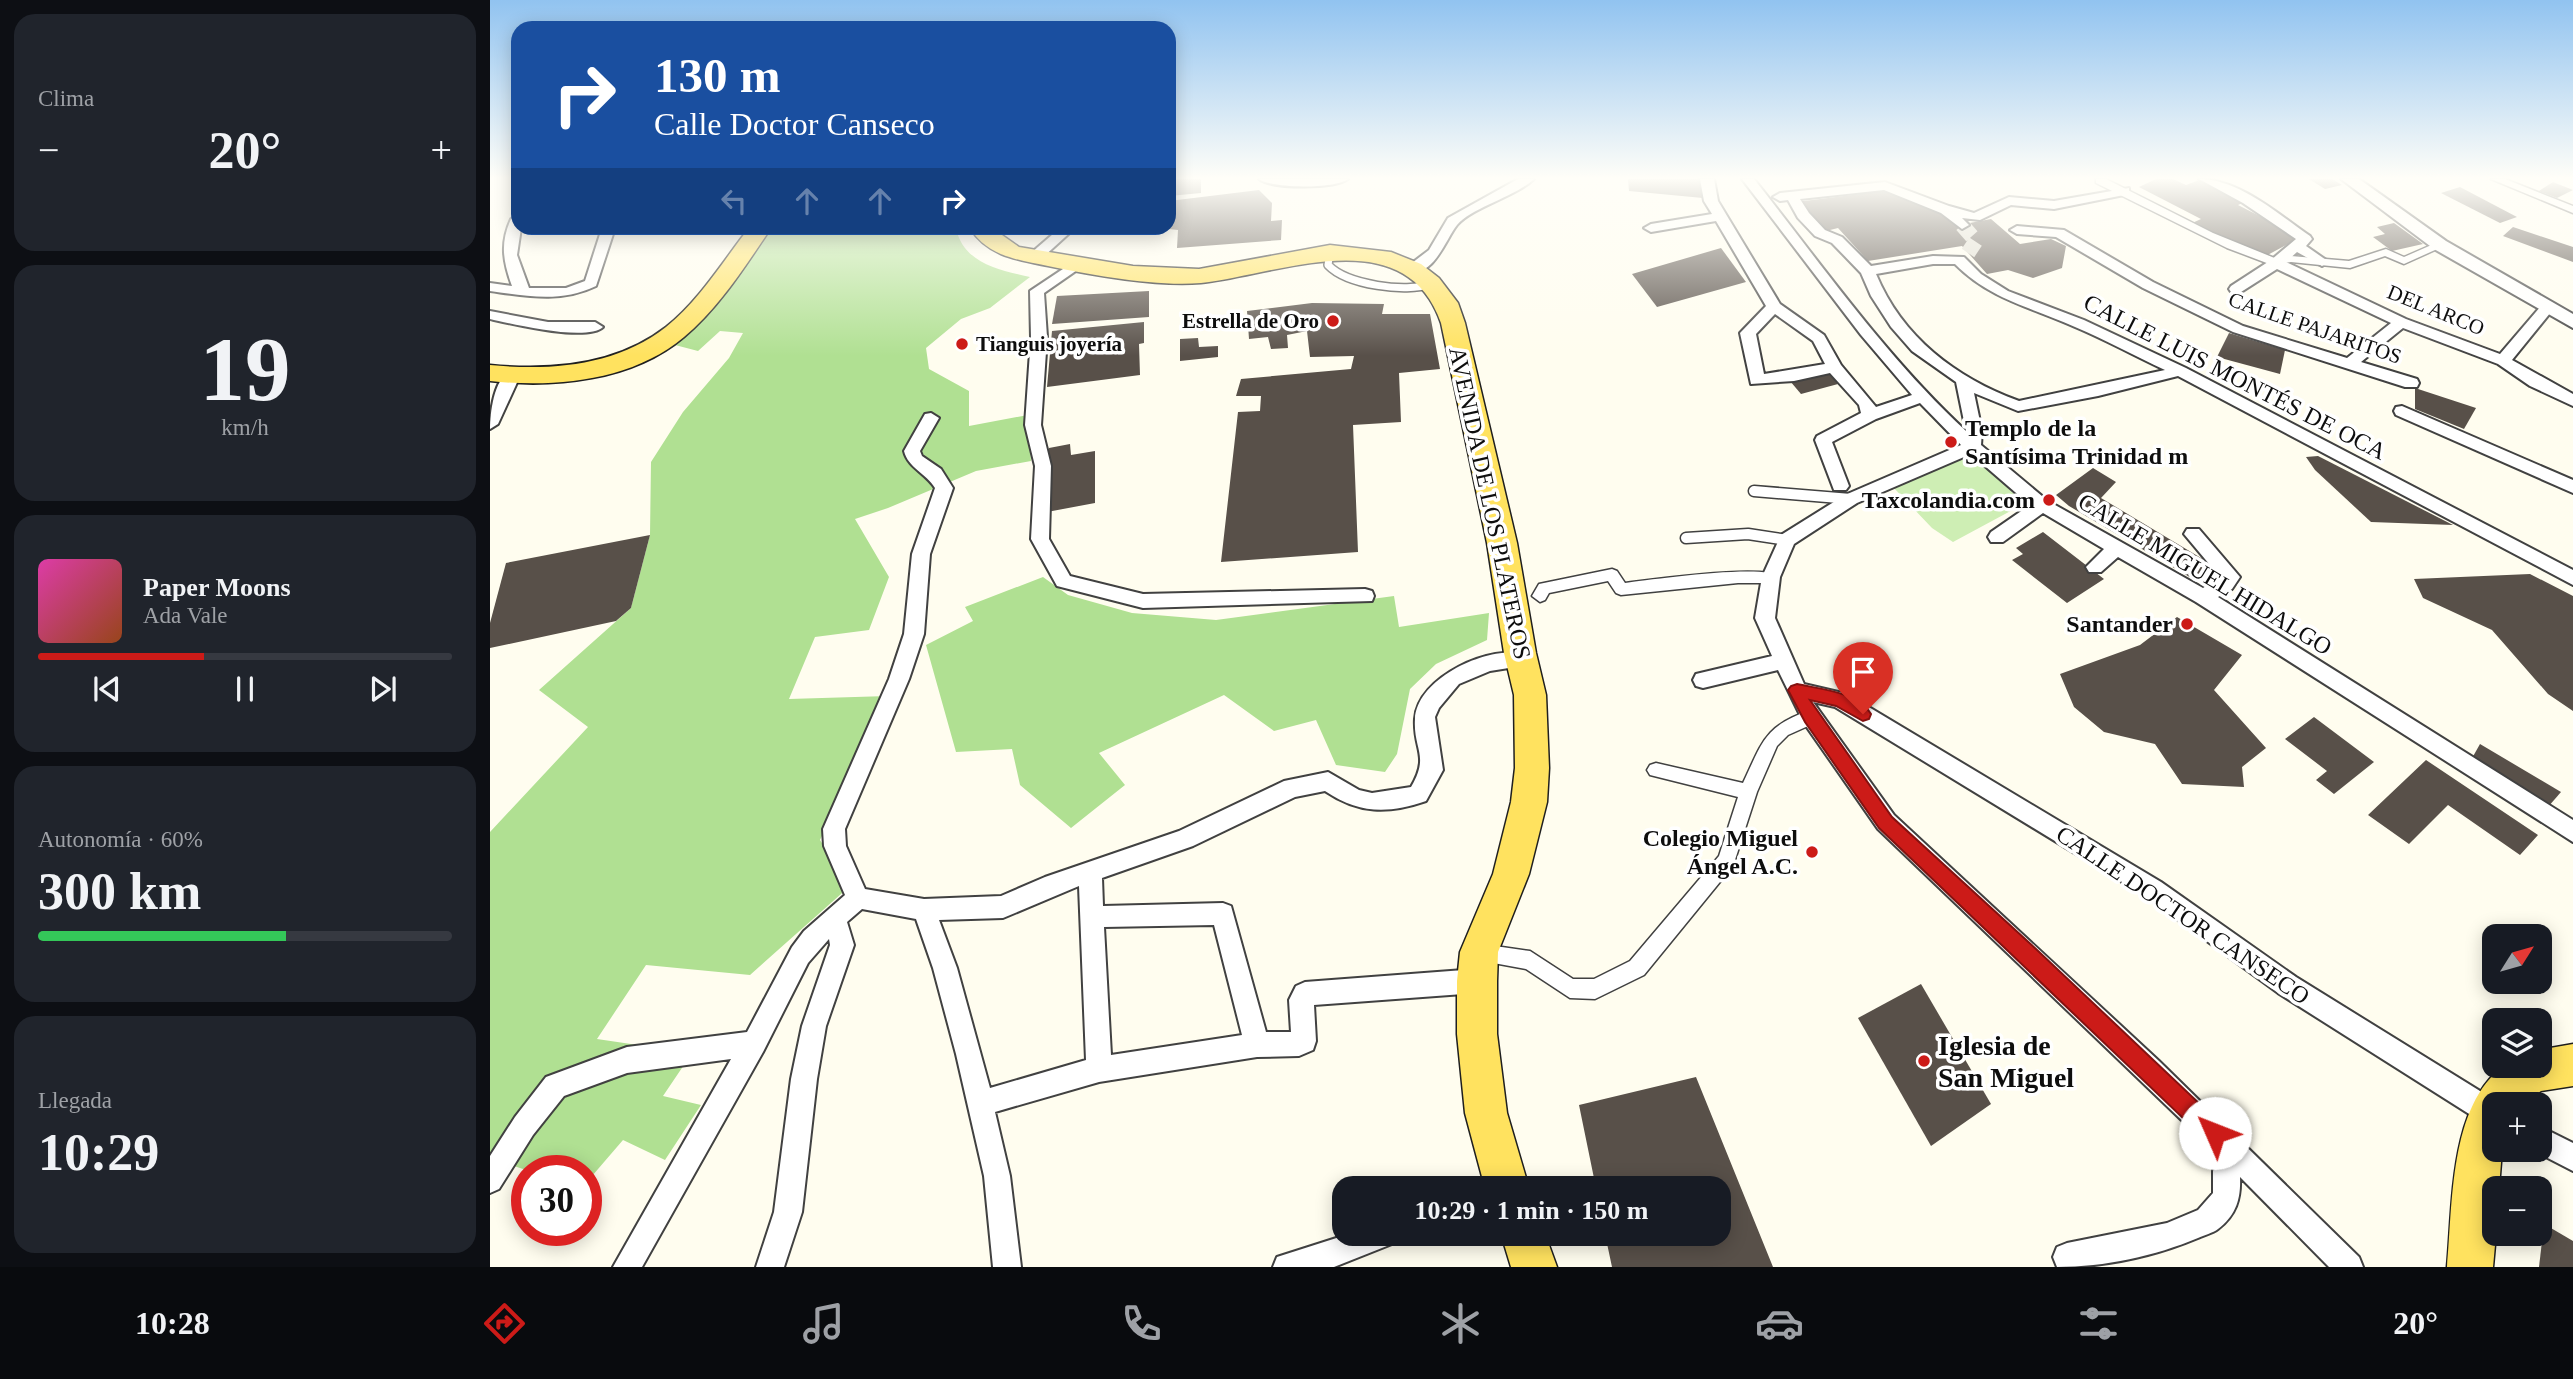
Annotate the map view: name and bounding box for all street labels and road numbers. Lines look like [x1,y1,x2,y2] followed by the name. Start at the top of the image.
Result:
[2384,280,2488,340] street label: DEL ARCO
[2225,287,2405,369] street label: CALLE PAJARITOS
[2079,289,2391,465] street label: CALLE LUIS MONTÉS DE OCA
[1444,344,1536,662] street label: AVENIDA DE LOS PLATEROS
[2074,488,2336,660] street label: CALLE MIGUEL HIDALGO
[2052,820,2314,1010] street label: CALLE DOCTOR CANSECO

